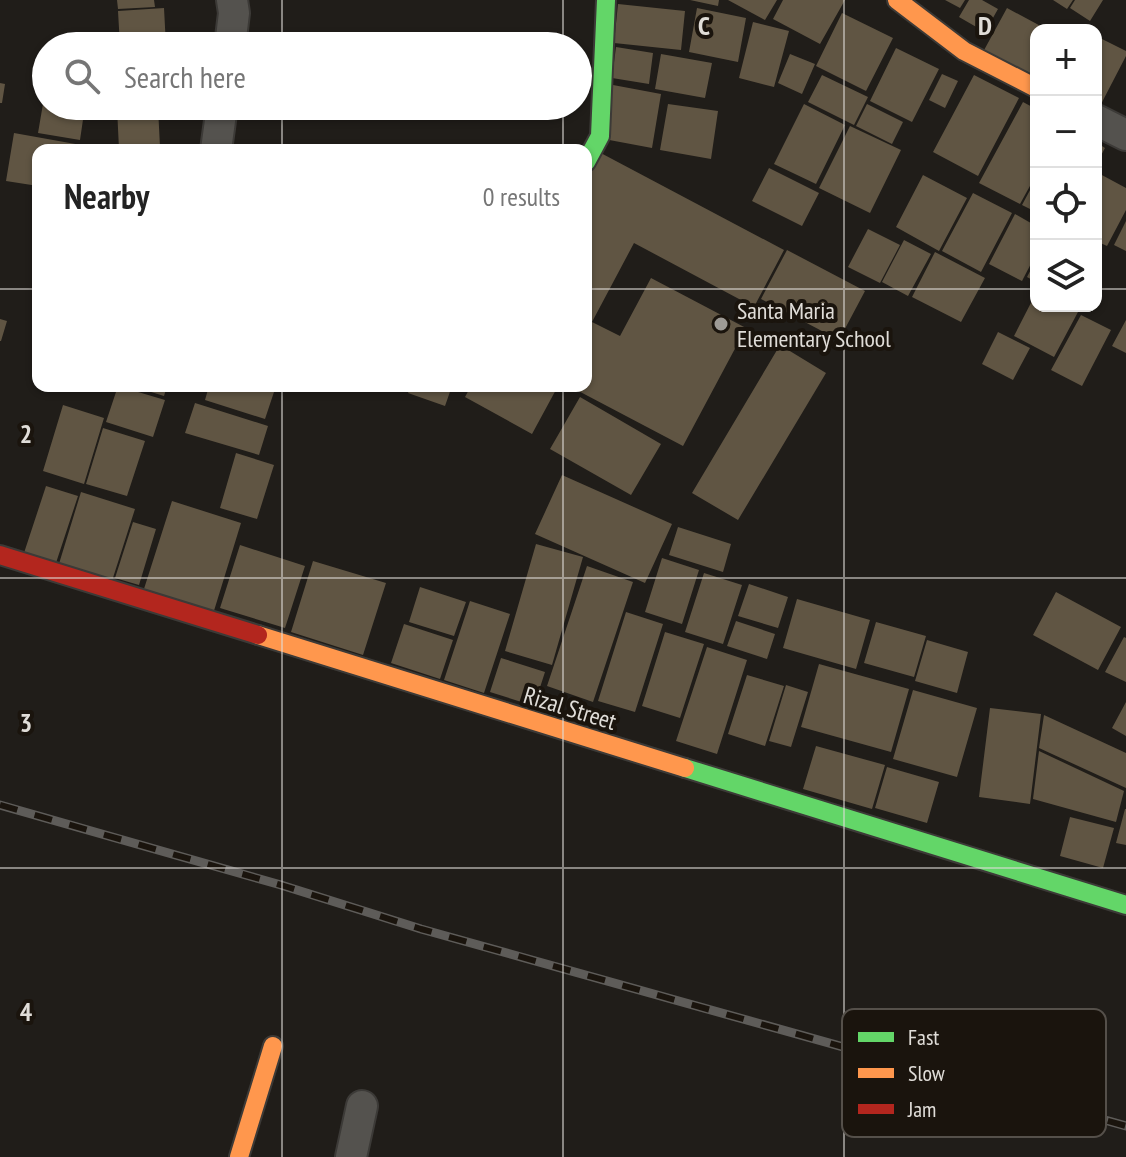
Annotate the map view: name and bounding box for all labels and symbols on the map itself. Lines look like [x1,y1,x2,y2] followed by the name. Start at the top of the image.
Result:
[698,9,710,42] text: C
[978,9,992,42] text: D
[737,295,891,354] place label: Santa Maria Elementary School
[712,315,730,333] marker: Santa Maria Elementary School
[20,417,32,450] text: 2
[520,679,620,737] street label: Rizal Street
[20,706,32,739] text: 3
[20,995,33,1028] text: 4
[842,1009,1106,1137] legend
[908,1023,939,1051] text: Fast
[908,1059,945,1087] text: Slow
[907,1095,936,1123] text: Jam

